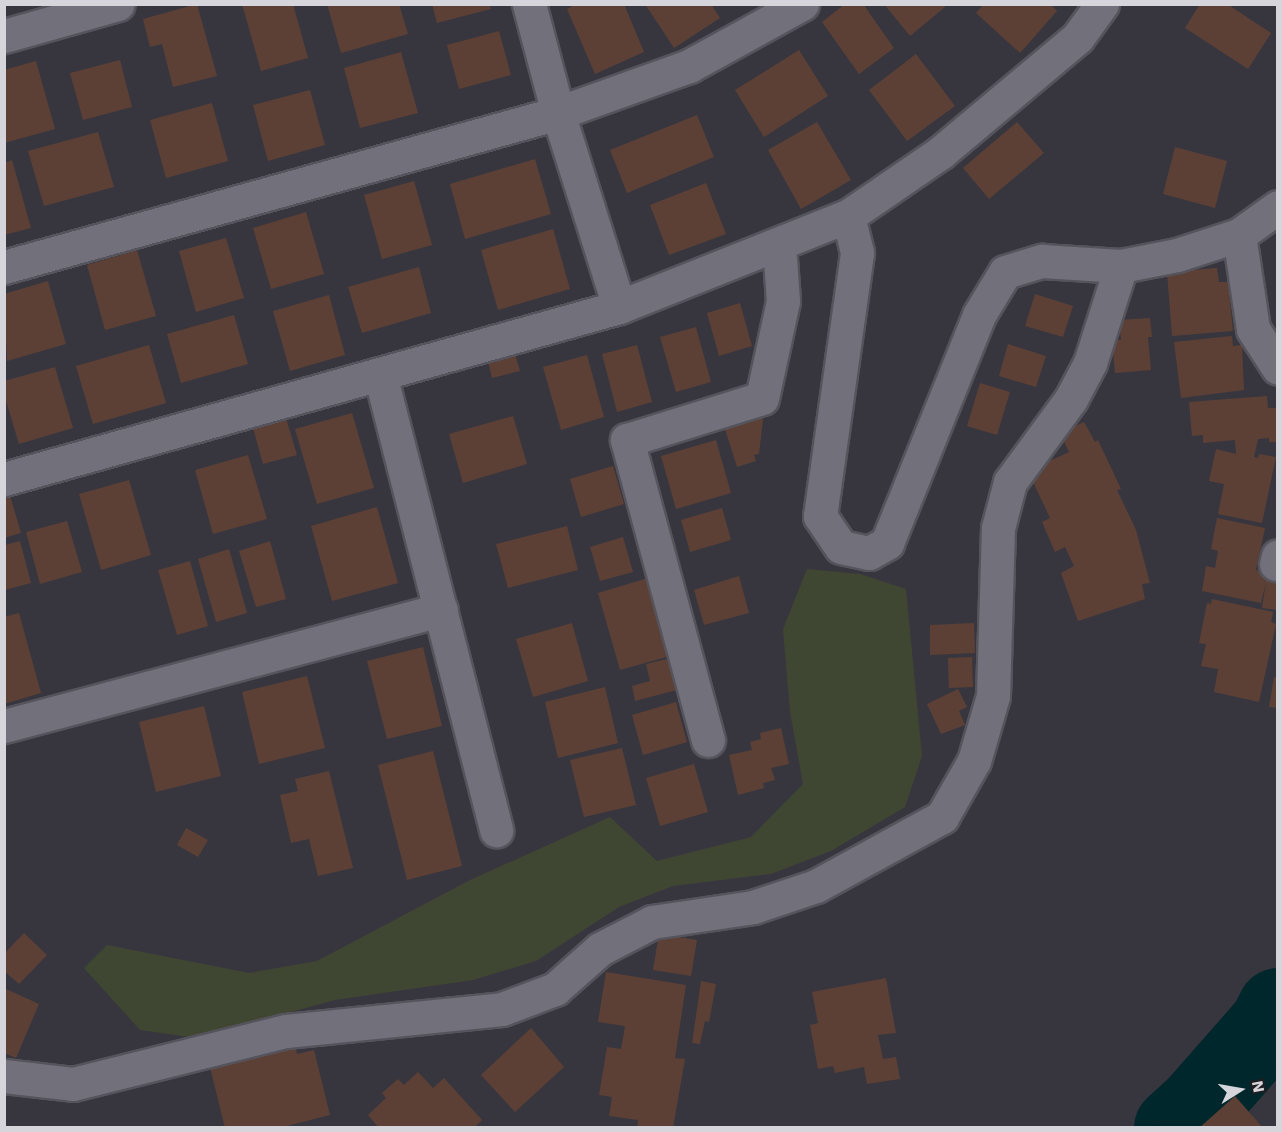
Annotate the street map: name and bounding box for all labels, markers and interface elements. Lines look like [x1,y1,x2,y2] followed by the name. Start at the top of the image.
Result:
[1210,1060,1270,1120] north arrow
[1248,1079,1269,1094] text: N

